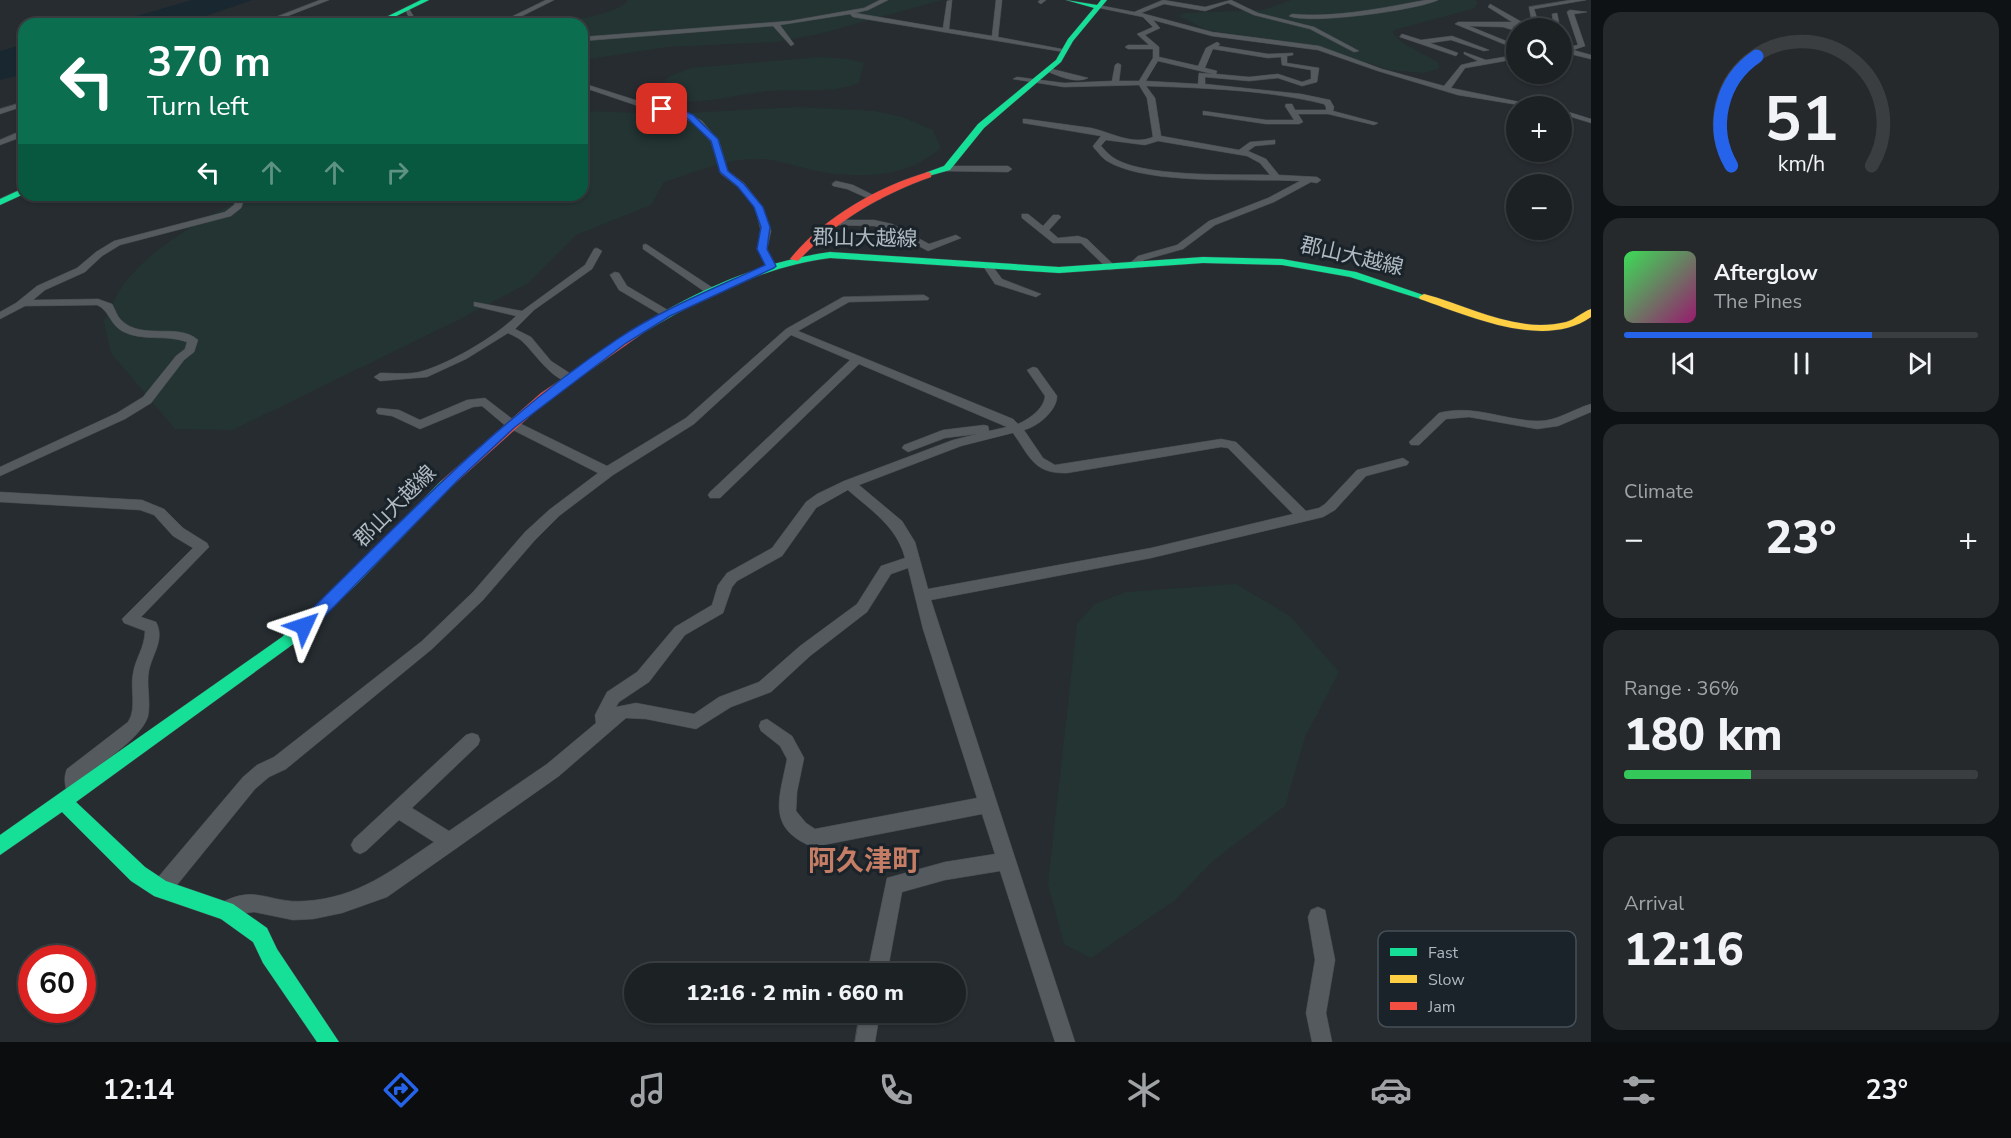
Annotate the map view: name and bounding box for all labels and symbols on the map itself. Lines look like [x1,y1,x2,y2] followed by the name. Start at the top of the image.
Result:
[636,83,687,134] pin
[812,223,918,253] street label: 郡山大越線
[1298,231,1406,281] street label: 郡山大越線
[348,459,442,553] street label: 郡山大越線
[272,594,336,658] position arrow
[808,842,920,880] district label: 阿久津町
[1378,931,1576,1027] legend
[1428,942,1459,964] text: Fast
[18,945,96,1023] speed limit sign: 60
[1428,969,1465,991] text: Slow
[1427,996,1455,1018] text: Jam

